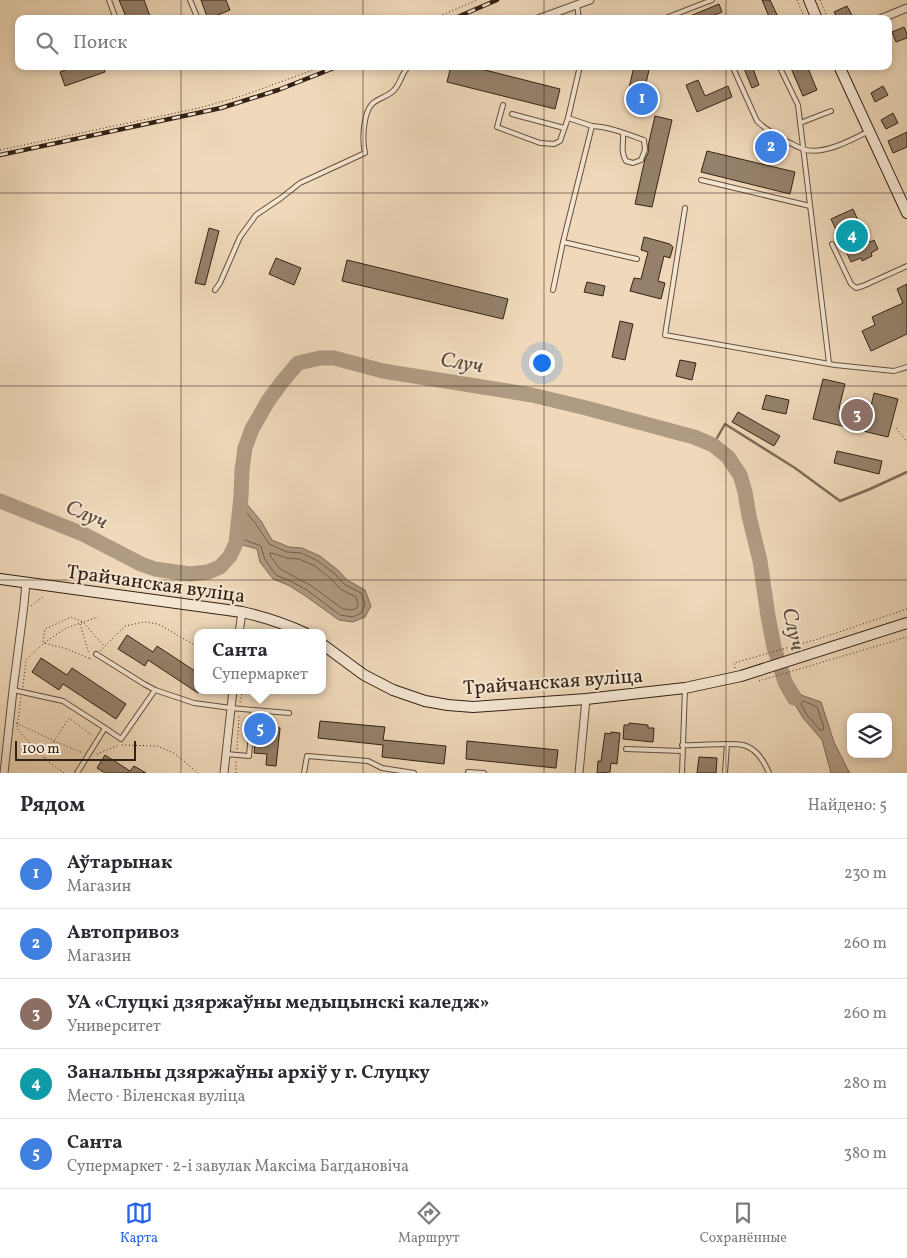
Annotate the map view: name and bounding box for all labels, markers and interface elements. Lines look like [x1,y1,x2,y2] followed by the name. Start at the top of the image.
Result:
[15,15,892,70] search box
[33,29,61,57] icon: search
[73,30,127,56] text: Поиск
[626,80,658,118] pin: 1
[755,128,787,166] pin: 2
[836,217,868,255] pin: 4
[438,345,486,382] water label: Случ
[529,350,555,376] your location
[841,396,873,434] pin: 3
[61,493,112,537] water label: Случ
[65,559,247,611] street label: Трайчанская вуліца
[774,605,811,654] water label: Случ
[194,629,326,694] popup
[212,638,268,664] text: Санта
[462,663,644,703] street label: Трайчанская вуліца
[212,664,308,686] text: Супермаркет
[244,710,276,748] pin: 5
[847,713,892,758] map controls
[847,713,892,758] button: layers
[15,738,136,761] scale bar
[22,740,60,759] text: 100 m
[20,791,85,820] text: Рядом
[808,795,887,817] text: Найдено: 5
[67,850,172,876] text: Аўтарынак
[33,863,39,885] text: 1
[844,863,887,885] text: 230 m
[67,876,131,898] text: Магазин
[67,920,179,946] text: Автопривоз
[32,933,40,955] text: 2
[843,933,887,955] text: 260 m
[67,946,131,968] text: Магазин
[67,990,489,1016] text: УА «Слуцкі дзяржаўны медыцынскі каледж»
[32,1003,40,1025] text: 3
[843,1003,887,1025] text: 260 m
[67,1016,161,1038] text: Университет
[67,1060,430,1086] text: Занальны дзяржаўны архіў у г. Слуцку
[31,1073,41,1095] text: 4
[843,1073,887,1095] text: 280 m
[67,1086,246,1108] text: Место · Віленская вуліца
[67,1130,123,1156] text: Санта
[32,1143,40,1165] text: 5
[844,1143,887,1165] text: 380 m
[67,1156,409,1178] text: Супермаркет · 2-і завулак Максіма Багдановіча
[120,1199,158,1248] tab: Карта
[398,1199,460,1248] tab: Маршрут
[700,1199,787,1248] tab: Сохранённые

